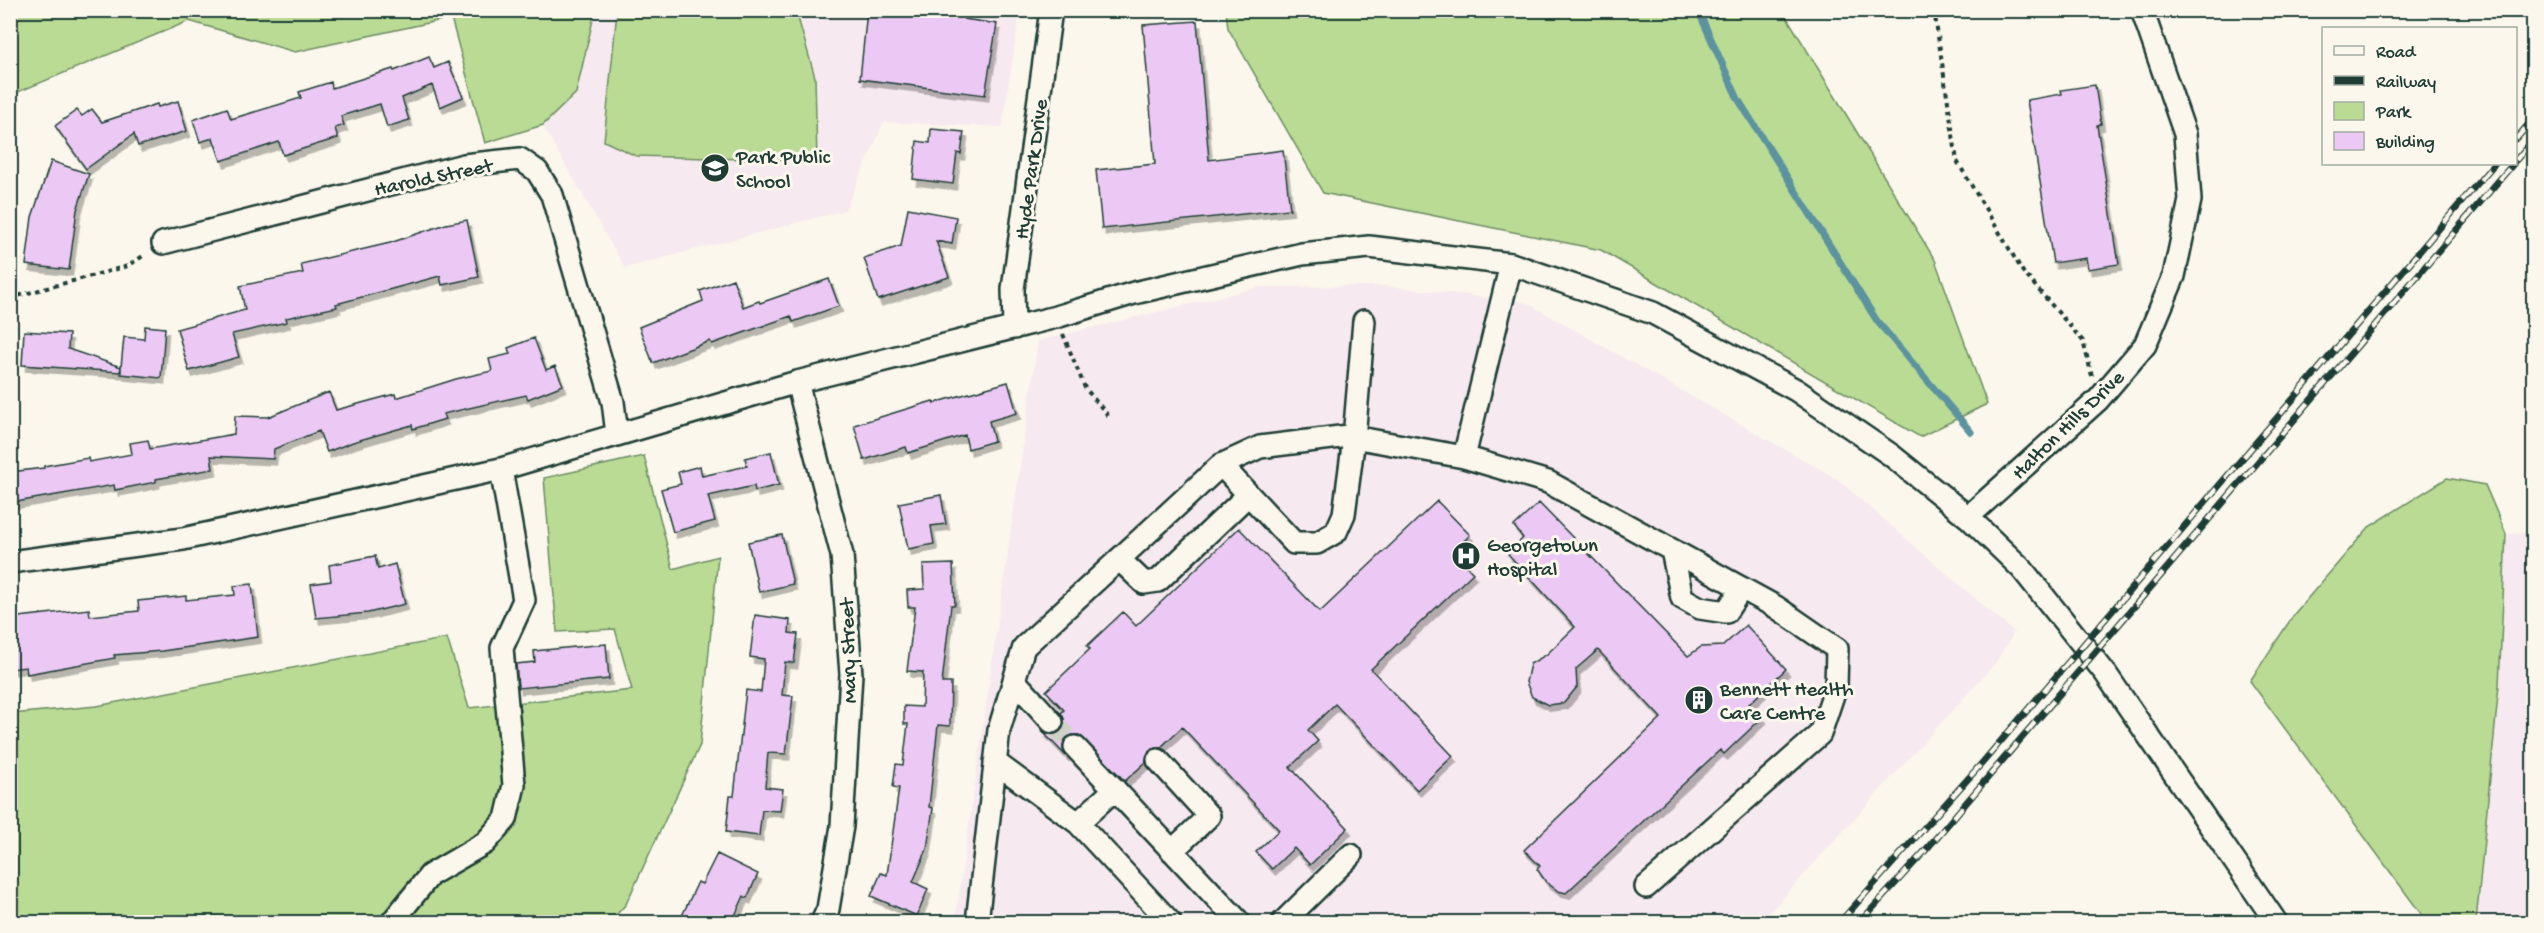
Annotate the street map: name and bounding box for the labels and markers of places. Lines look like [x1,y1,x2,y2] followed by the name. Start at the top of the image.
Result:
[735,147,831,196] place label: Park Public School
[699,152,731,184] school or university icon: Park Public School
[1487,535,1598,584] place label: Georgetown Hospital
[1450,540,1482,572] hospital icon: Georgetown Hospital
[1719,679,1853,728] place label: Bennett Health Care Centre
[1683,684,1715,716] building icon: Bennett Health Care Centre

